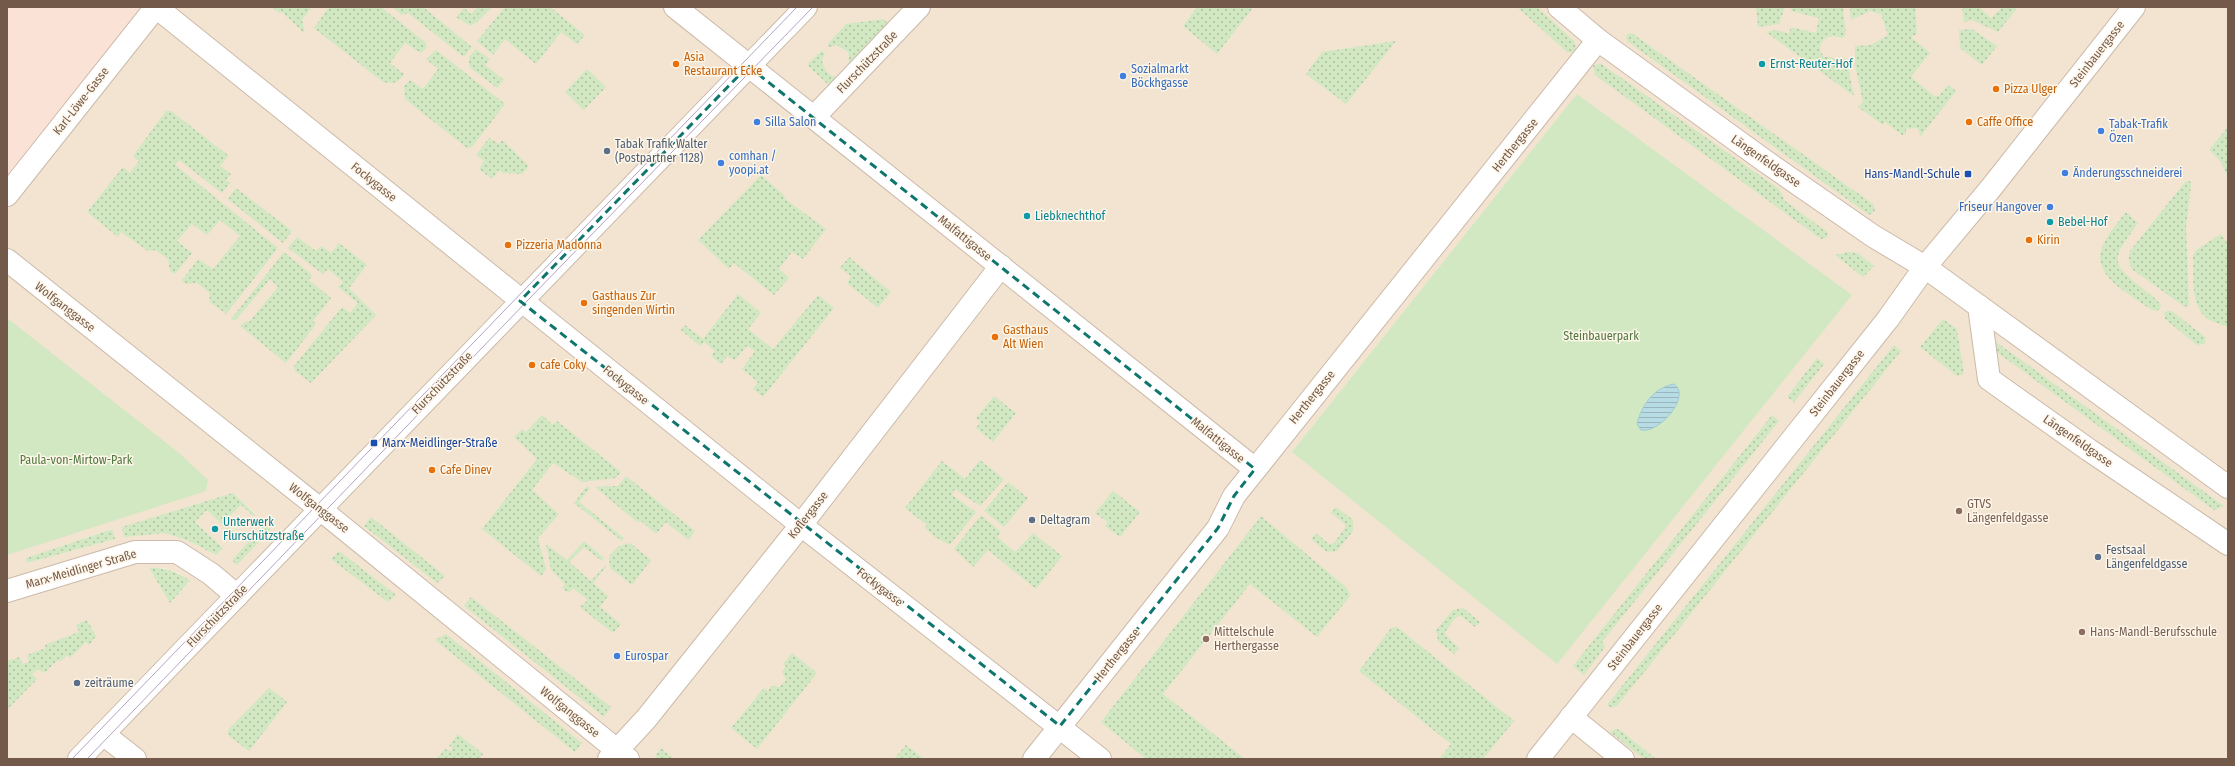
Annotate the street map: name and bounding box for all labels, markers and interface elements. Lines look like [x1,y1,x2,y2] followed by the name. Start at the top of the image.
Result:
[2067,18,2127,90] street label: Steinbauergasse
[834,28,900,96] street label: Flurschützstraße
[684,50,762,78] place label: Asia Restaurant Ecke
[1770,57,1854,71] place label: Ernst-Reuter-Hof
[671,59,681,69] marker: Asia Restaurant Ecke
[1757,59,1767,69] marker: Ernst-Reuter-Hof
[1131,62,1189,90] place label: Sozialmarkt Böckhgasse
[50,64,112,138] street label: Karl-Löwe-Gasse
[1118,71,1128,81] marker: Sozialmarkt Böckhgasse
[2004,82,2058,96] place label: Pizza Ulger
[1991,84,2001,94] marker: Pizza Ulger
[765,115,816,129] place label: Silla Salon
[1489,115,1541,175] street label: Herthergasse
[1977,115,2033,129] place label: Caffe Office
[752,117,762,127] marker: Silla Salon
[1964,117,1974,127] marker: Caffe Office
[2109,117,2168,145] place label: Tabak-Trafik Özen
[2096,126,2106,136] marker: Tabak-Trafik Özen
[1729,132,1803,190] street label: Längenfeldgasse
[615,137,708,165] place label: Tabak Trafik Walter (Postpartner 1128)
[602,146,612,156] marker: Tabak Trafik Walter (Postpartner 1128)
[729,149,776,177] place label: comhan / yoopi.at
[716,158,726,168] marker: comhan / yoopi.at
[348,159,400,205] street label: Fockygasse
[2073,165,2182,180] place label: Änderungsschneiderei
[1864,167,1960,181] place label: Hans-Mandl-Schule
[2060,168,2070,178] marker: Änderungsschneiderei
[1963,169,1973,179] marker: Hans-Mandl-Schule
[1959,200,2043,214] place label: Friseur Hangover
[2045,202,2055,212] marker: Friseur Hangover
[1035,209,1107,223] place label: Liebknechthof
[1022,211,1032,221] marker: Liebknechthof
[935,212,995,264] street label: Malfattigasse
[2058,215,2109,229] place label: Bebel-Hof
[2045,217,2055,227] marker: Bebel-Hof
[2037,233,2060,247] place label: Kirin
[2024,235,2034,245] marker: Kirin
[516,238,602,252] place label: Pizzeria Madonna
[503,240,513,250] marker: Pizzeria Madonna
[32,279,98,335] street label: Wolfganggasse
[592,289,675,317] place label: Gasthaus Zur singenden Wirtin
[579,298,589,308] marker: Gasthaus Zur singenden Wirtin
[1003,323,1048,351] place label: Gasthaus Alt Wien
[1563,329,1639,343] park label: Steinbauerpark
[990,332,1000,342] marker: Gasthaus Alt Wien
[1807,347,1867,419] street label: Steinbauergasse
[409,349,475,417] street label: Flurschützstraße
[540,358,587,372] place label: cafe Coky
[527,360,537,370] marker: cafe Coky
[600,362,652,408] street label: Fockygasse
[1286,367,1338,427] street label: Herthergasse
[2041,412,2115,470] street label: Längenfeldgasse
[1188,414,1248,466] street label: Malfattigasse
[382,436,497,450] place label: Marx-Meidlinger-Straße
[369,438,379,448] marker: Marx-Meidlinger-Straße
[20,453,133,467] park label: Paula-von-Mirtow-Park
[440,463,492,477] place label: Cafe Dinev
[427,465,437,475] marker: Cafe Dinev
[286,480,352,536] street label: Wolfganggasse
[785,488,831,541] street label: Koflergasse
[1967,497,2048,525] place label: GTVS Längenfeldgasse
[1954,506,1964,516] marker: GTVS Längenfeldgasse
[1040,513,1090,527] place label: Deltagram
[223,515,304,543] place label: Unterwerk Flurschützstraße
[1027,515,1037,525] marker: Deltagram
[210,524,220,534] marker: Unterwerk Flurschützstraße
[2106,543,2187,571] place label: Festsaal Längenfeldgasse
[24,546,138,592] street label: Marx-Meidlinger Straße
[2093,552,2103,562] marker: Festsaal Längenfeldgasse
[854,565,906,609] street label: Fockygasse
[184,582,250,650] street label: Flurschützstraße
[1605,601,1665,673] street label: Steinbauergasse
[1091,625,1143,685] street label: Herthergasse
[1214,625,1279,653] place label: Mittelschule Herthergasse
[2090,625,2217,639] place label: Hans-Mandl-Berufsschule
[2077,627,2087,637] marker: Hans-Mandl-Berufsschule
[1201,634,1211,644] marker: Mittelschule Herthergasse
[625,649,669,663] place label: Eurospar
[612,651,622,661] marker: Eurospar
[85,676,134,690] place label: zeiträume
[72,678,82,688] marker: zeiträume
[537,684,603,740] street label: Wolfganggasse

